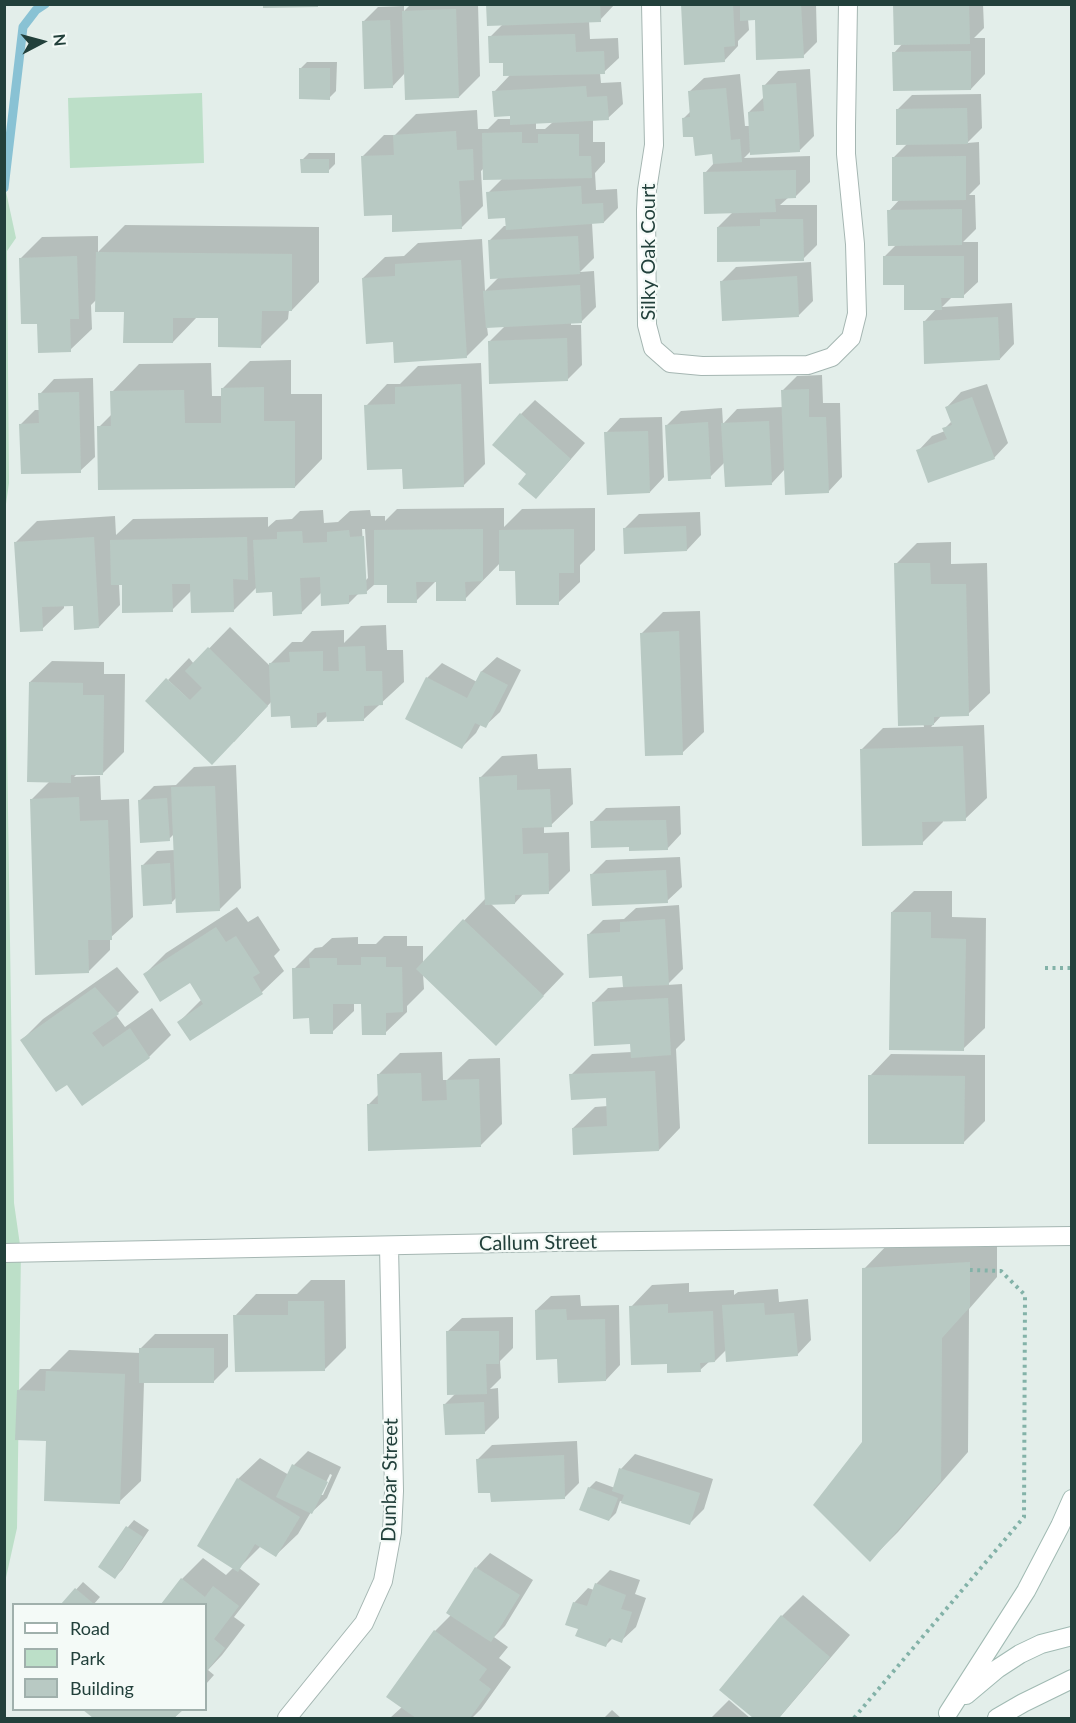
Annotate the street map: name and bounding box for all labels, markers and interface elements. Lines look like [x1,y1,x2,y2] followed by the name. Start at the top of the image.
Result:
[12,12,72,72] north arrow
[50,33,70,47] text: N
[637,184,661,320] street label: Silky Oak Court
[479,1230,597,1256] street label: Callum Street
[377,1418,403,1542] street label: Dunbar Street
[12,1603,207,1711] legend
[70,1617,110,1639] text: Road
[70,1647,105,1669] text: Park
[70,1677,134,1699] text: Building

